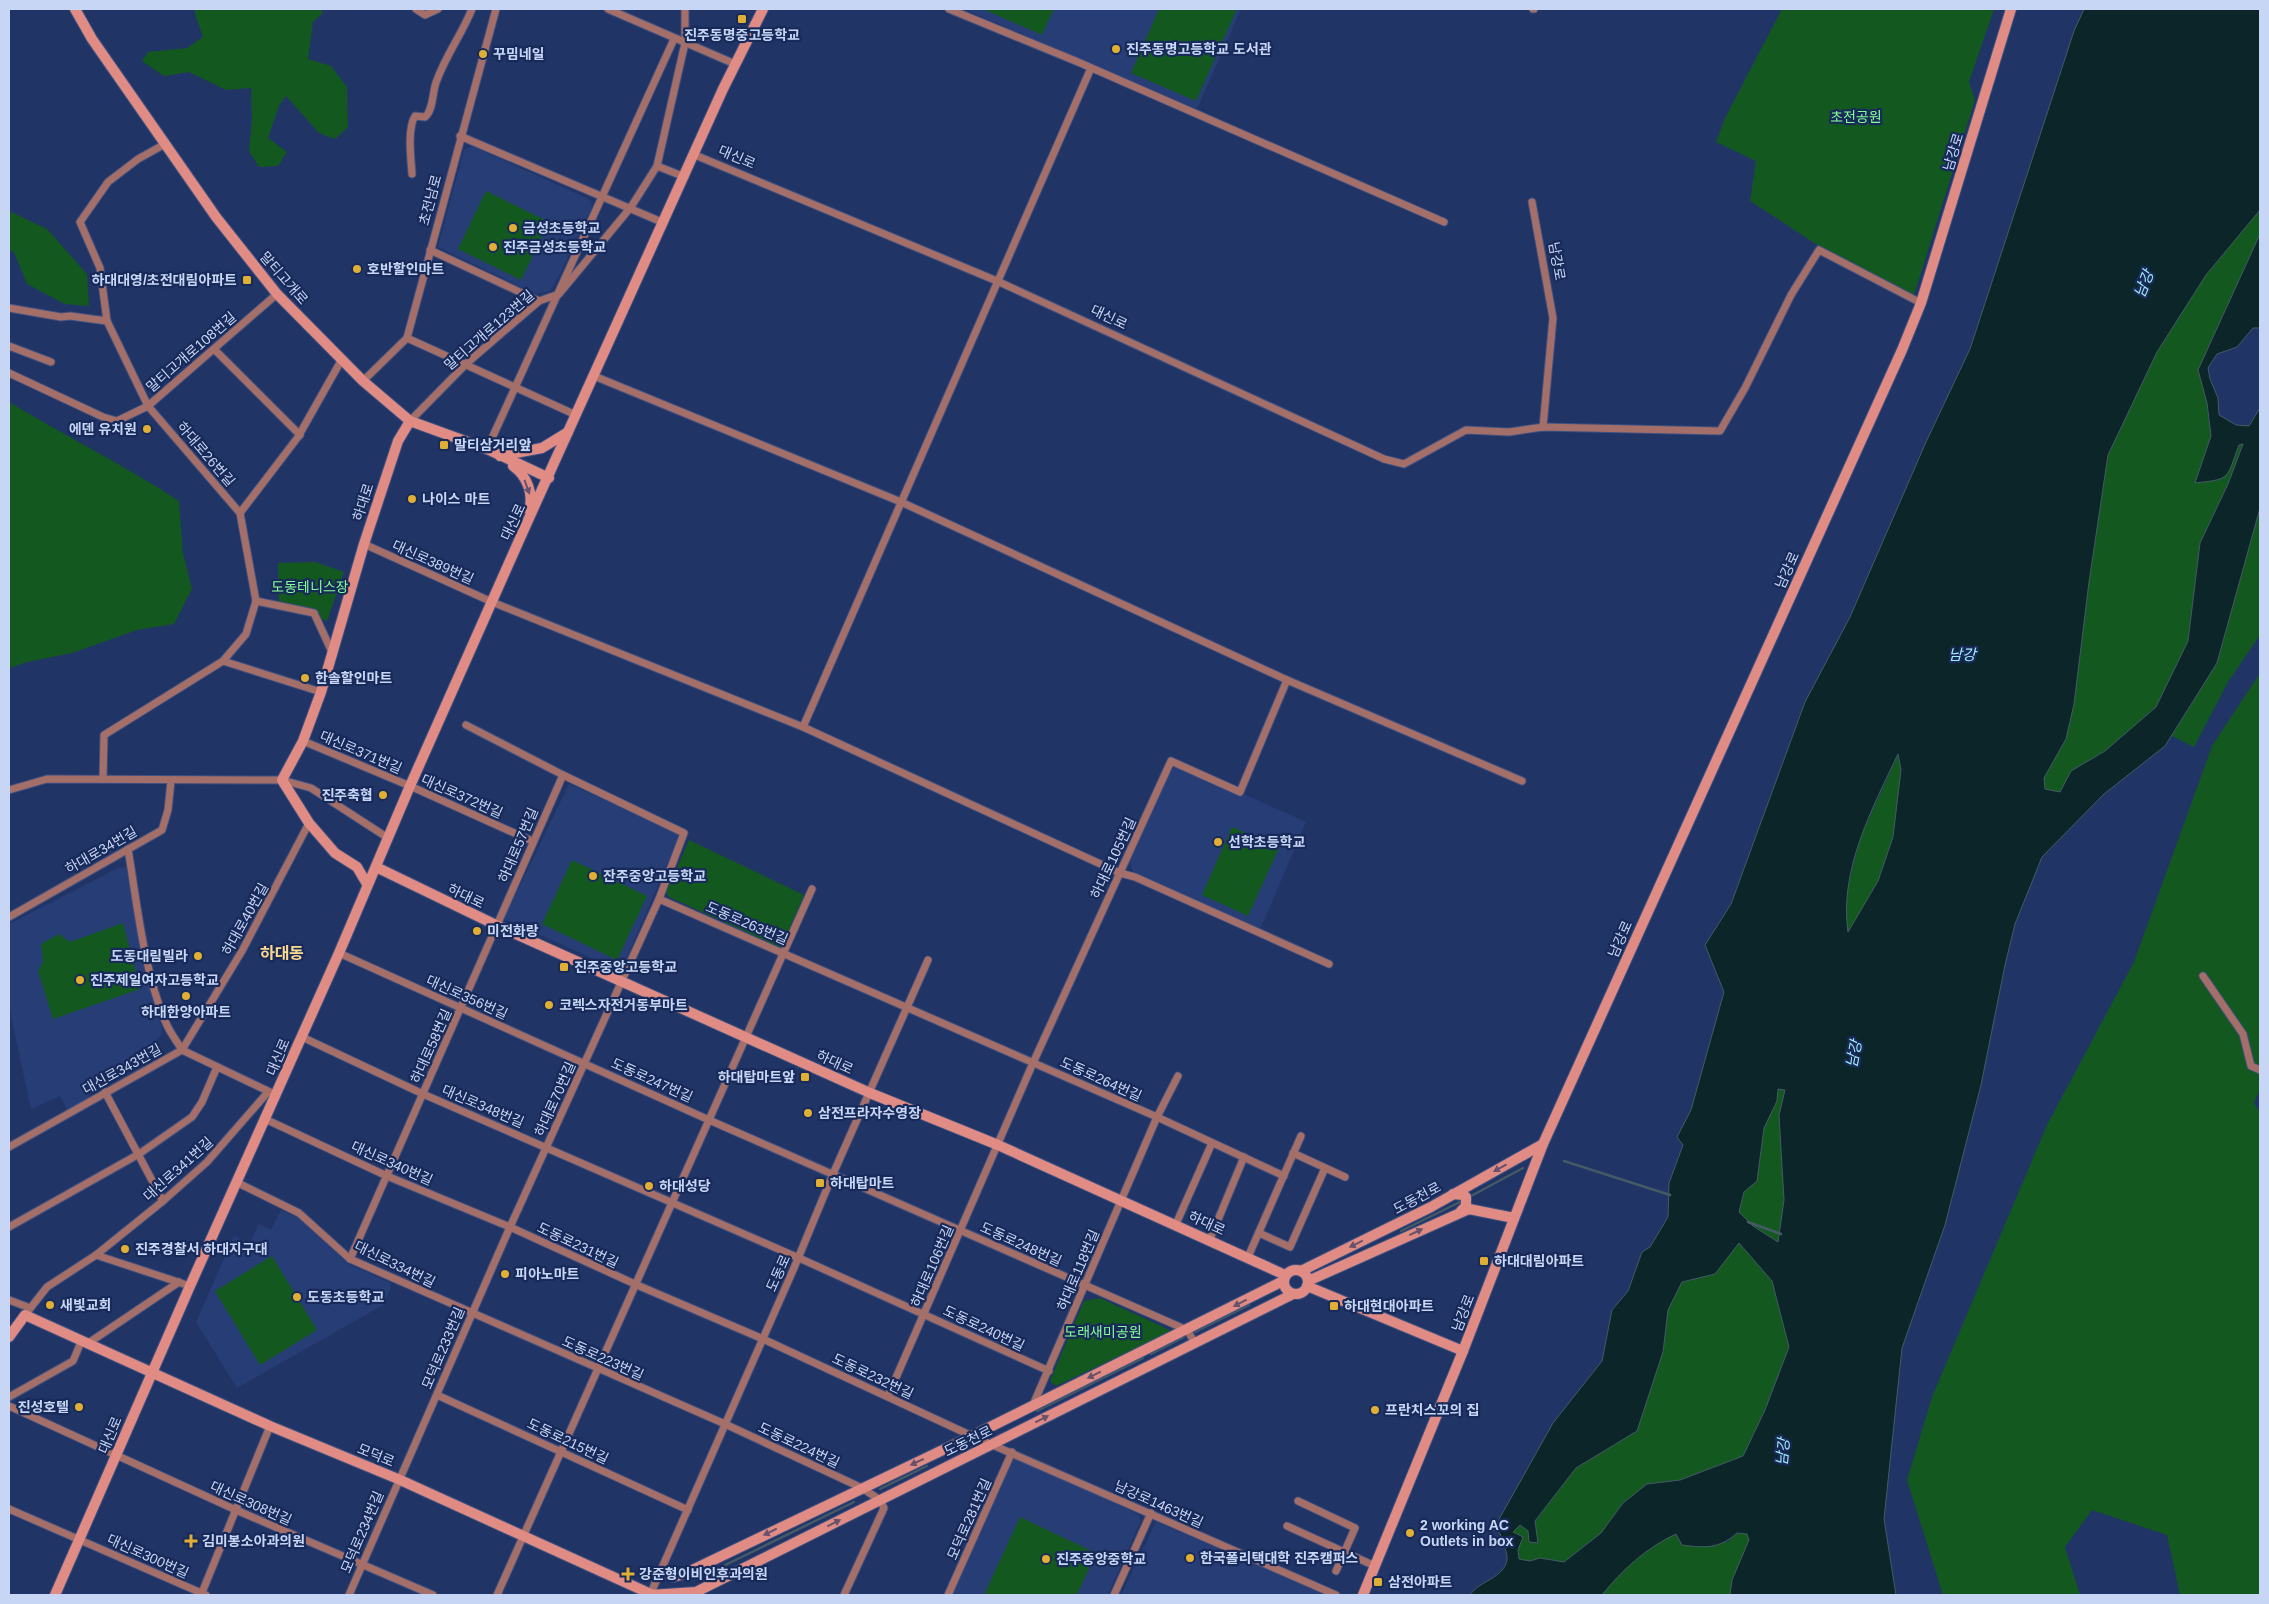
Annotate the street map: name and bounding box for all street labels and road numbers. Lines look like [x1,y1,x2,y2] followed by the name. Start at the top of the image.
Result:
[1940,131,1966,173] street label: 남강로
[716,142,758,172] street label: 대신로
[416,173,444,227] street label: 초전남로
[1546,241,1568,282] street label: 남강로
[257,248,311,308] street label: 말티고개로
[441,287,537,373] street label: 말티고개로123번길
[1088,302,1130,332] street label: 대신로
[143,309,239,395] street label: 말티고개로108번길
[174,419,238,489] street label: 하대로26번길
[349,481,377,523] street label: 하대로
[498,501,528,543] street label: 대신로
[390,537,476,587] street label: 대신로389번길
[1772,549,1802,591] street label: 남강로
[317,727,405,777] street label: 대신로371번길
[419,771,505,821] street label: 대신로372번길
[495,805,541,885] street label: 하대로57번길
[1087,815,1139,901] street label: 하대로105번길
[62,823,140,877] street label: 하대로34번길
[219,880,271,958] street label: 하대로40번길
[445,881,487,911] street label: 하대로
[703,898,791,948] street label: 도동로263번길
[1605,918,1635,960] street label: 남강로
[424,972,510,1022] street label: 대신로356번길
[407,1006,455,1086] street label: 하대로58번길
[263,1036,293,1078] street label: 대신로
[80,1041,164,1097] street label: 대신로343번길
[814,1047,856,1077] street label: 하대로
[1058,1054,1144,1104] street label: 도동로264번길
[609,1055,695,1105] street label: 도동로247번길
[531,1059,579,1139] street label: 하대로70번길
[439,1081,527,1131] street label: 대신로348번길
[140,1134,216,1204] street label: 대신로341번길
[349,1138,435,1188] street label: 대신로340번길
[1390,1179,1444,1217] street label: 도동천로
[1186,1208,1228,1238] street label: 하대로
[535,1219,621,1271] street label: 도동로231번길
[978,1219,1064,1269] street label: 도동로248번길
[907,1222,957,1310] street label: 하대로106번길
[1054,1227,1102,1313] street label: 하대로118번길
[352,1238,438,1290] street label: 대신로334번길
[763,1252,793,1294] street label: 도동로
[1449,1292,1477,1334] street label: 남강로
[941,1302,1027,1354] street label: 도동로240번길
[418,1304,468,1392] street label: 모덕로233번길
[560,1333,646,1383] street label: 도동로223번길
[830,1350,916,1402] street label: 도동로232번길
[95,1414,125,1456] street label: 대신로
[525,1415,611,1467] street label: 도동로215번길
[756,1419,842,1471] street label: 도동로224번길
[941,1422,995,1459] street label: 도동천로
[355,1440,397,1470] street label: 모덕로
[944,1476,994,1562] street label: 모덕로281번길
[1112,1477,1206,1531] street label: 남강로1463번길
[208,1478,294,1528] street label: 대신로308번길
[337,1488,387,1576] street label: 모덕로234번길
[105,1531,191,1581] street label: 대신로300번길

